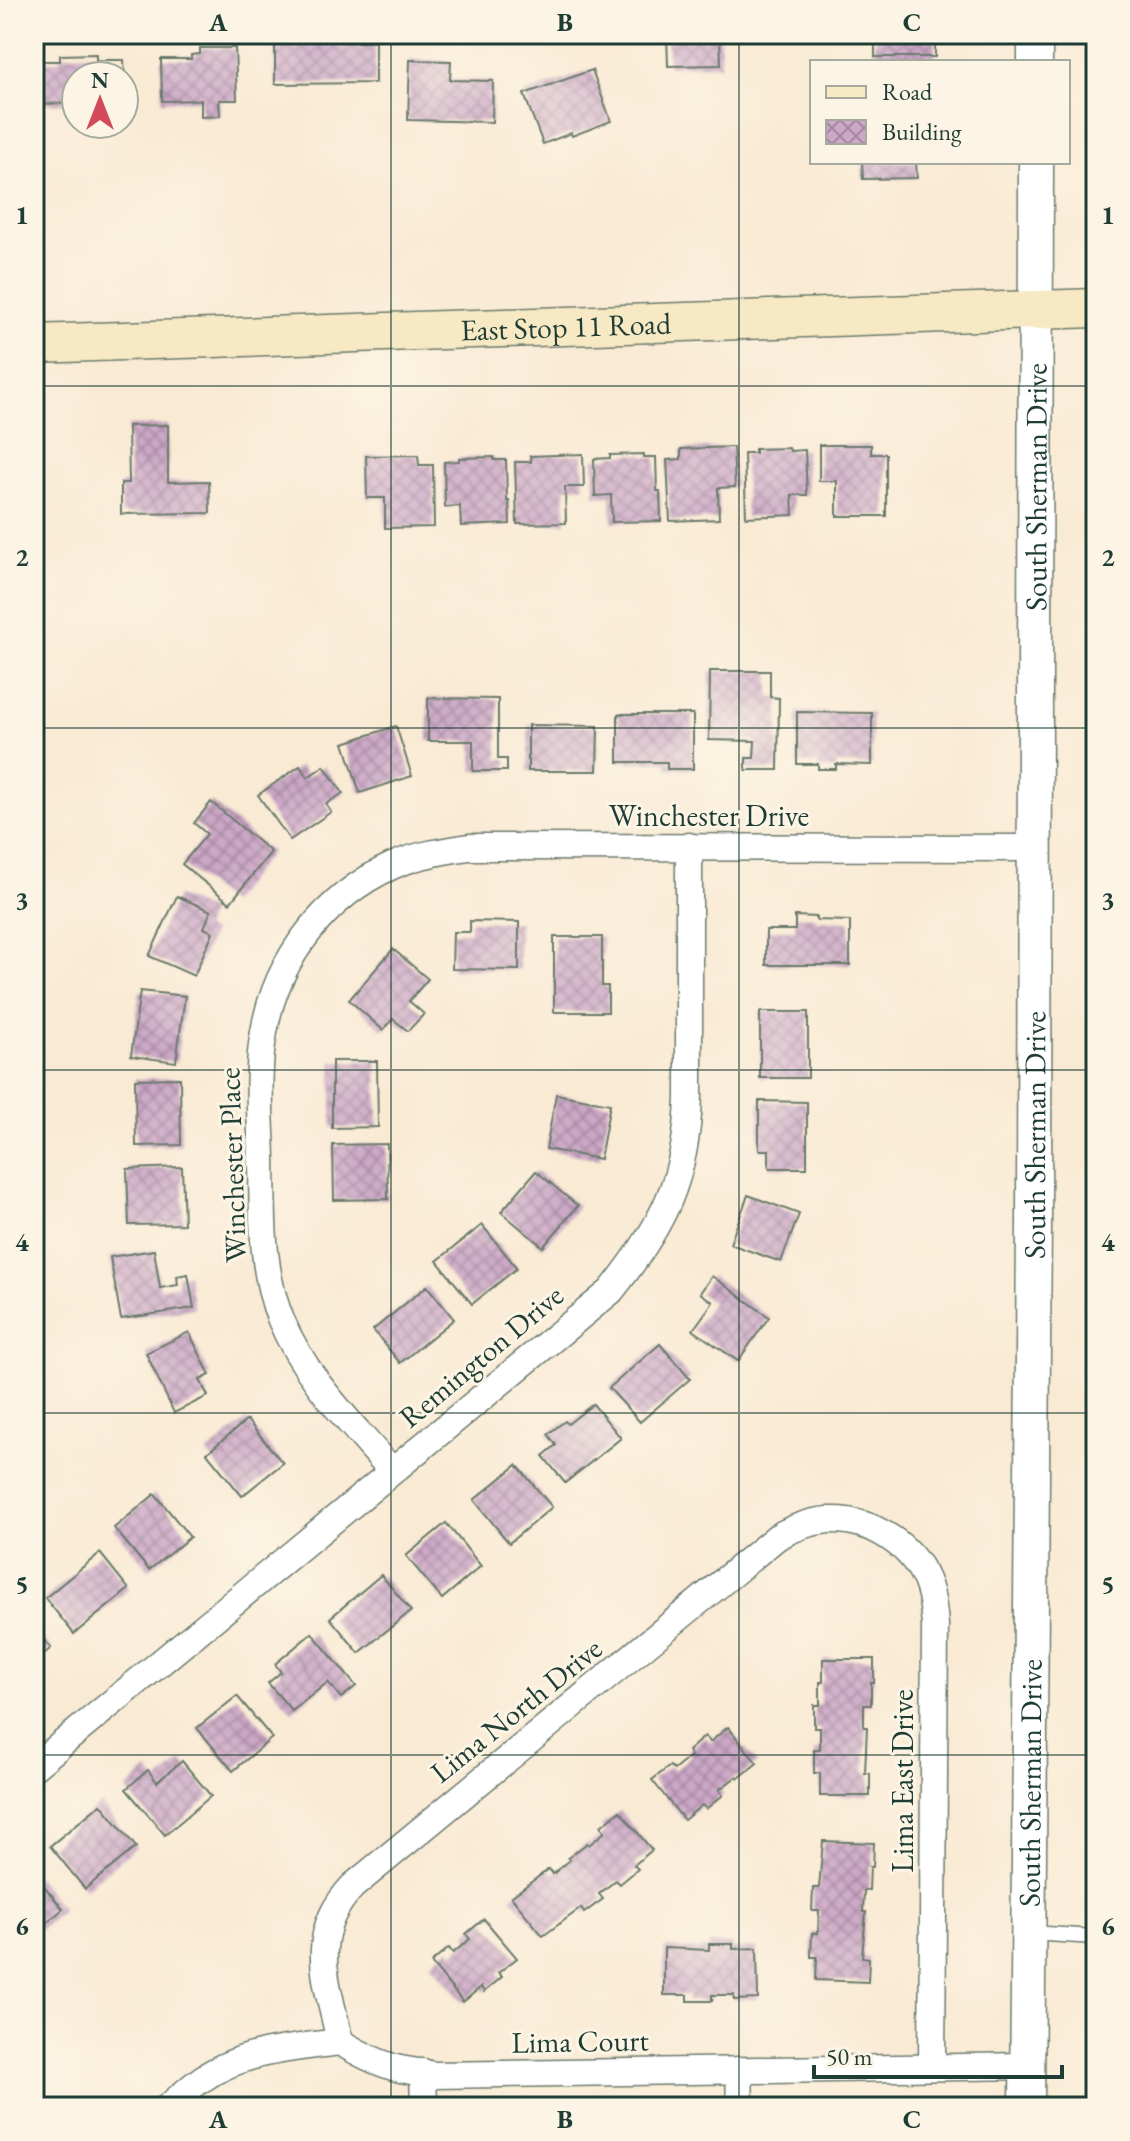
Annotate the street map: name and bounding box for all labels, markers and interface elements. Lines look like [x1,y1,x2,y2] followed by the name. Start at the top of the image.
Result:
[208,5,228,39] text: A
[557,5,573,39] text: B
[903,5,921,39] text: C
[60,60,140,140] north arrow
[810,60,1070,164] legend
[91,66,109,95] text: N
[882,76,933,107] text: Road
[882,116,962,147] text: Building
[15,198,29,232] text: 1
[1101,198,1115,232] text: 1
[460,303,672,349] street label: East Stop 11 Road
[1016,363,1055,611] street label: South Sherman Drive
[15,540,29,574] text: 2
[1101,540,1115,574] text: 2
[609,796,809,835] street label: Winchester Drive
[15,883,29,917] text: 3
[1101,883,1115,917] text: 3
[1014,1011,1054,1259] street label: South Sherman Drive
[209,1067,255,1263] street label: Winchester Place
[15,1225,29,1259] text: 4
[1101,1225,1115,1259] text: 4
[391,1276,571,1436] street label: Remington Drive
[15,1567,29,1601] text: 5
[1101,1567,1115,1601] text: 5
[422,1629,610,1791] street label: Lima North Drive
[1009,1659,1050,1907] street label: South Sherman Drive
[883,1689,922,1873] street label: Lima East Drive
[15,1909,29,1943] text: 6
[1101,1909,1115,1943] text: 6
[511,2020,650,2062] street label: Lima Court
[814,2029,1062,2079] scale bar
[826,2041,873,2072] text: 50 m
[208,2102,228,2136] text: A
[557,2102,573,2136] text: B
[903,2102,921,2136] text: C

